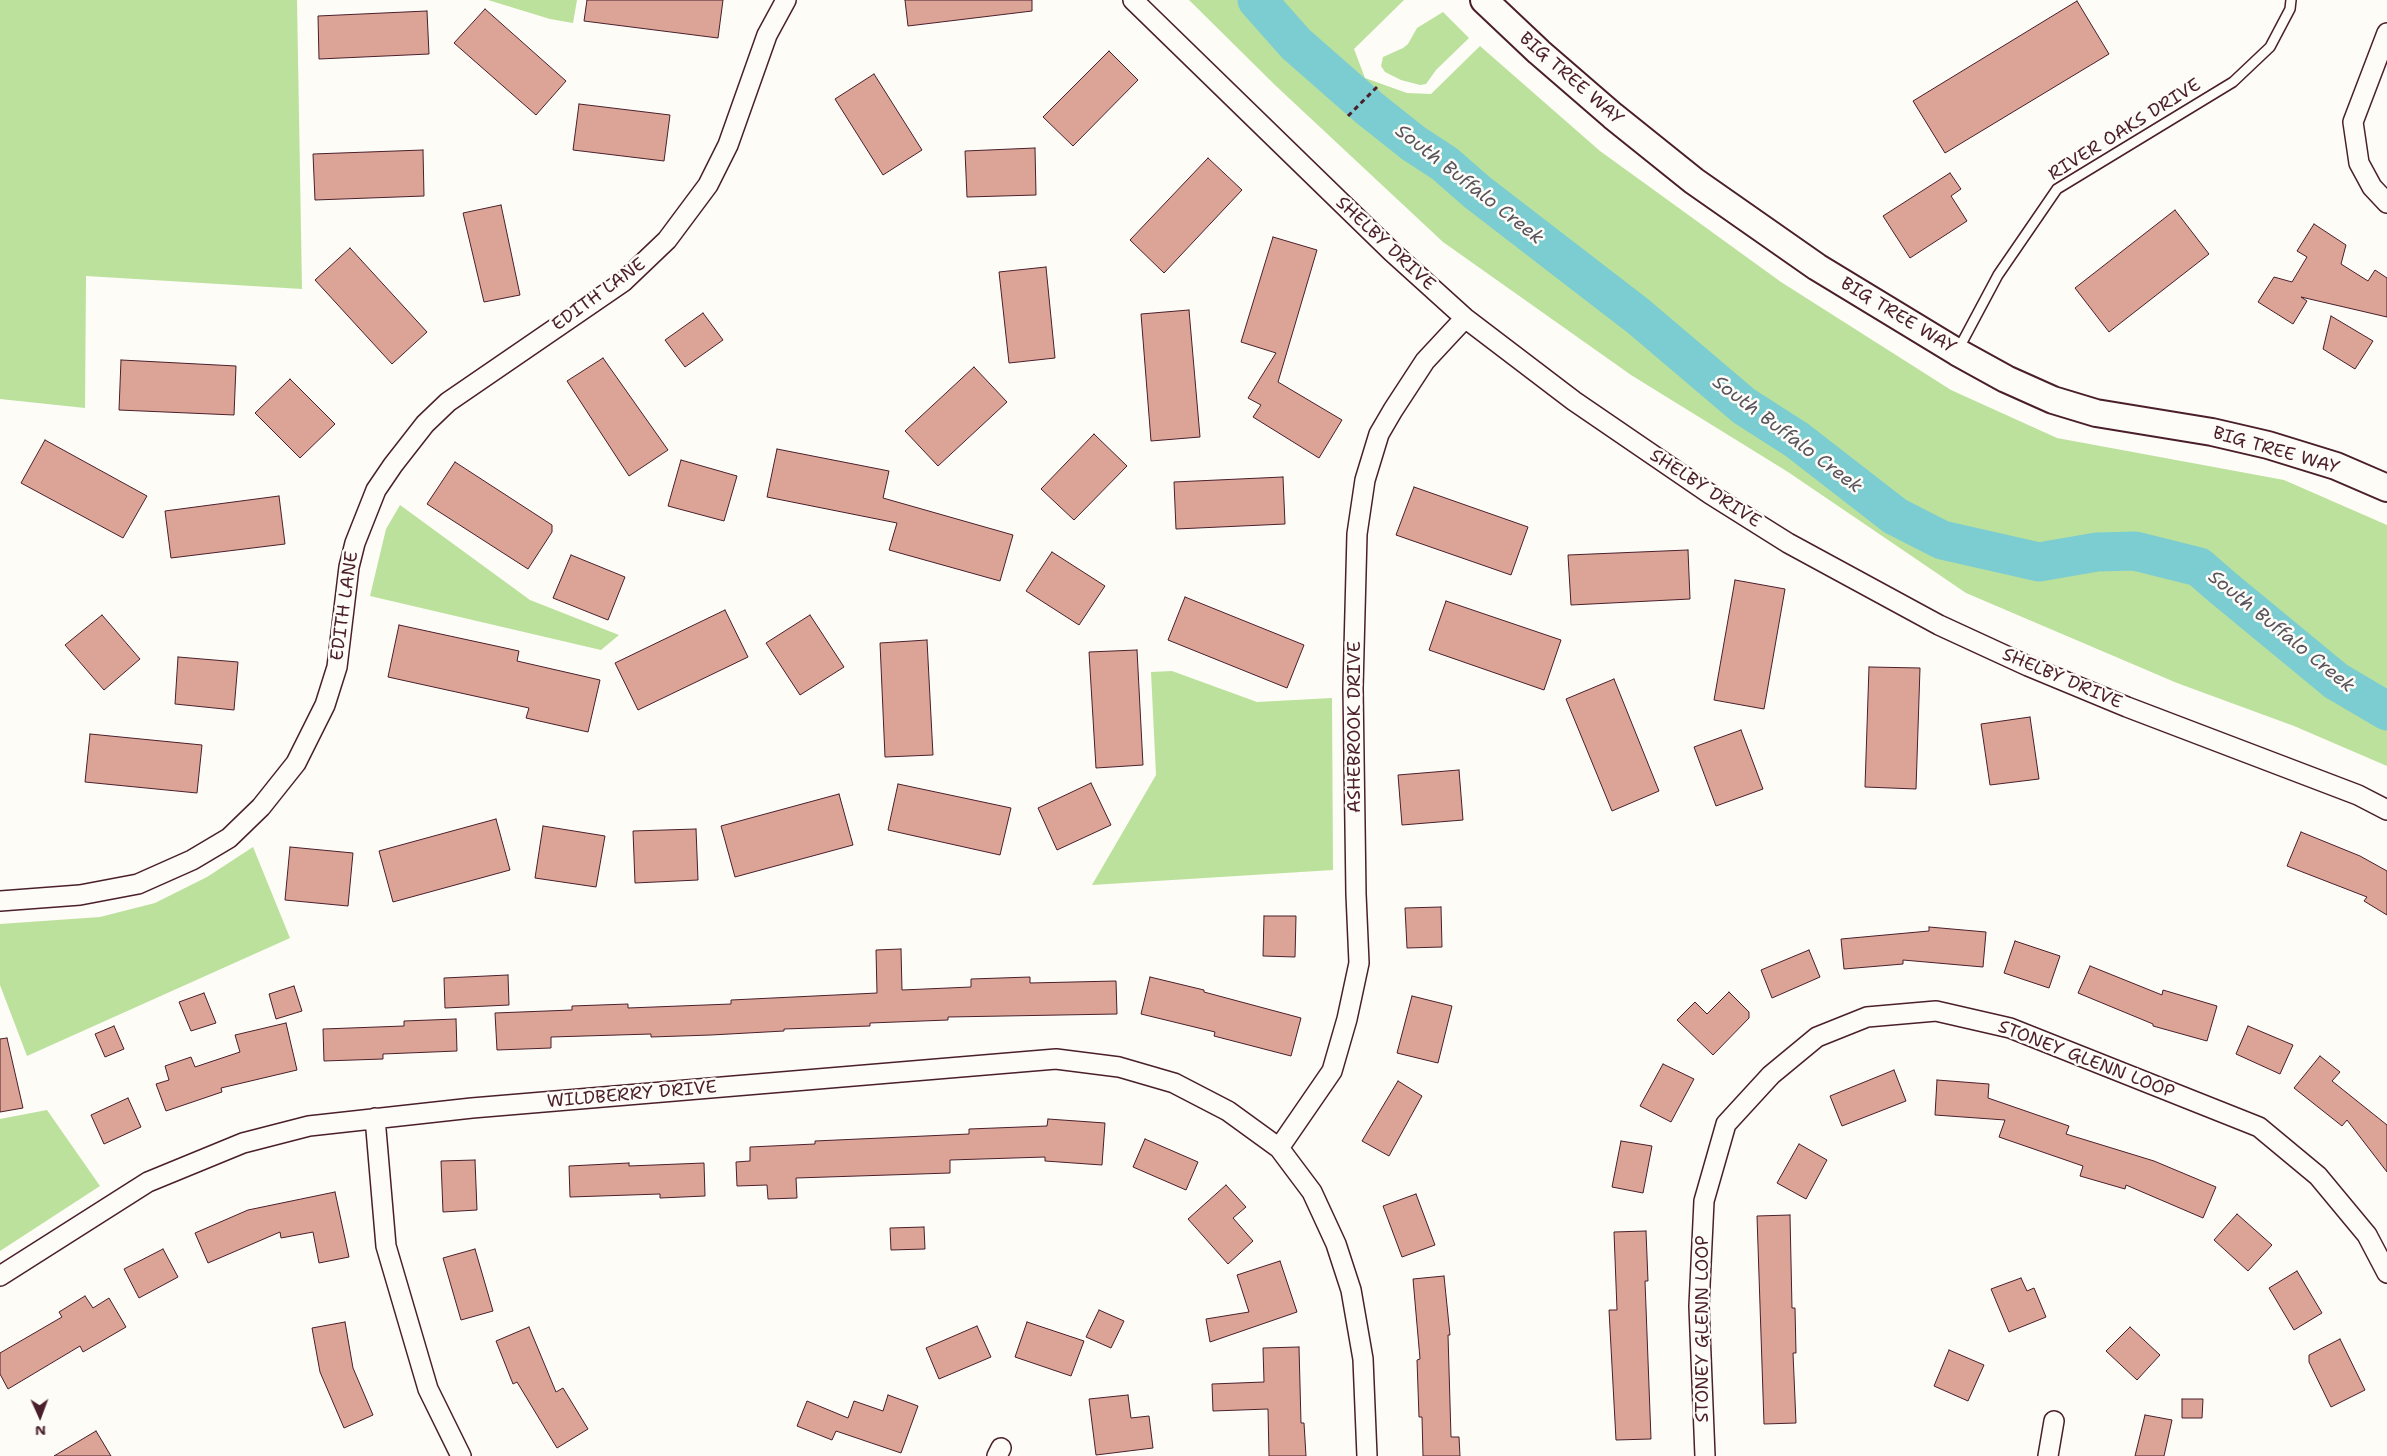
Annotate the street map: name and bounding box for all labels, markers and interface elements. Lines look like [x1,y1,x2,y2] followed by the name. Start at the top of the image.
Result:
[1515,28,1627,130] street label: BIG TREE WAY
[2045,74,2205,186] street label: RIVER OAKS DRIVE
[1390,120,1548,250] water label: South Buffalo Creek
[1331,192,1439,296] street label: SHELBY DRIVE
[548,254,650,336] street label: EDITH LANE
[1836,273,1960,359] street label: BIG TREE WAY
[1708,371,1866,499] water label: South Buffalo Creek
[2210,423,2342,479] street label: BIG TREE WAY
[1645,445,1765,533] street label: SHELBY DRIVE
[327,550,363,662] street label: EDITH LANE
[2203,566,2359,698] water label: South Buffalo Creek
[1344,641,1366,813] street label: ASHEBROOK DRIVE
[1999,644,2125,714] street label: SHELBY DRIVE
[1995,1016,2177,1104] street label: STONEY GLENN LOOP
[546,1077,718,1113] street label: WILDBERRY DRIVE
[1692,1235,1714,1423] street label: STONEY GLENN LOOP
[15,1391,65,1441] north arrow
[35,1422,46,1440] text: N

